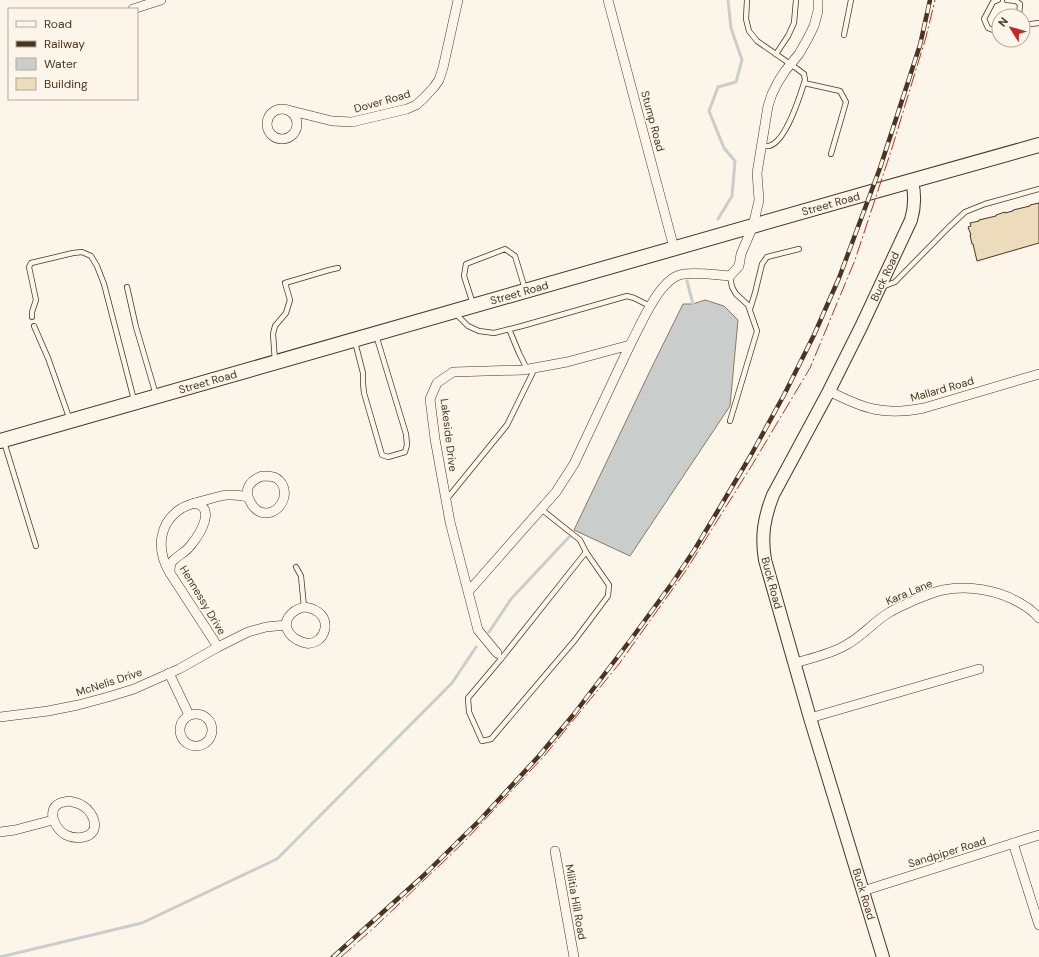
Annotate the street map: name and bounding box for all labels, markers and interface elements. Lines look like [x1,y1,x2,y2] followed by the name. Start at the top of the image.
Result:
[8,8,138,100] legend
[991,8,1031,48] north arrow
[995,15,1011,29] text: N
[44,16,72,32] text: Road
[44,36,85,52] text: Railway
[44,56,78,72] text: Water
[44,76,88,92] text: Building
[352,86,412,116] street label: Dover Road
[638,89,668,153] street label: Stump Road
[800,189,862,219] street label: Street Road
[867,249,902,304] street label: Buck Road
[489,278,550,308] street label: Street Road
[177,367,238,397] street label: Street Road
[909,373,975,405] street label: Mallard Road
[438,398,460,472] street label: Lakeside Drive
[758,555,786,611] street label: Buck Road
[177,563,229,637] street label: Hennessy Drive
[883,576,935,608] street label: Kara Lane
[74,665,144,699] street label: McNelis Drive
[906,833,988,871] street label: Sandpiper Road
[562,863,590,941] street label: Militia Hill Road
[850,866,879,922] street label: Buck Road

